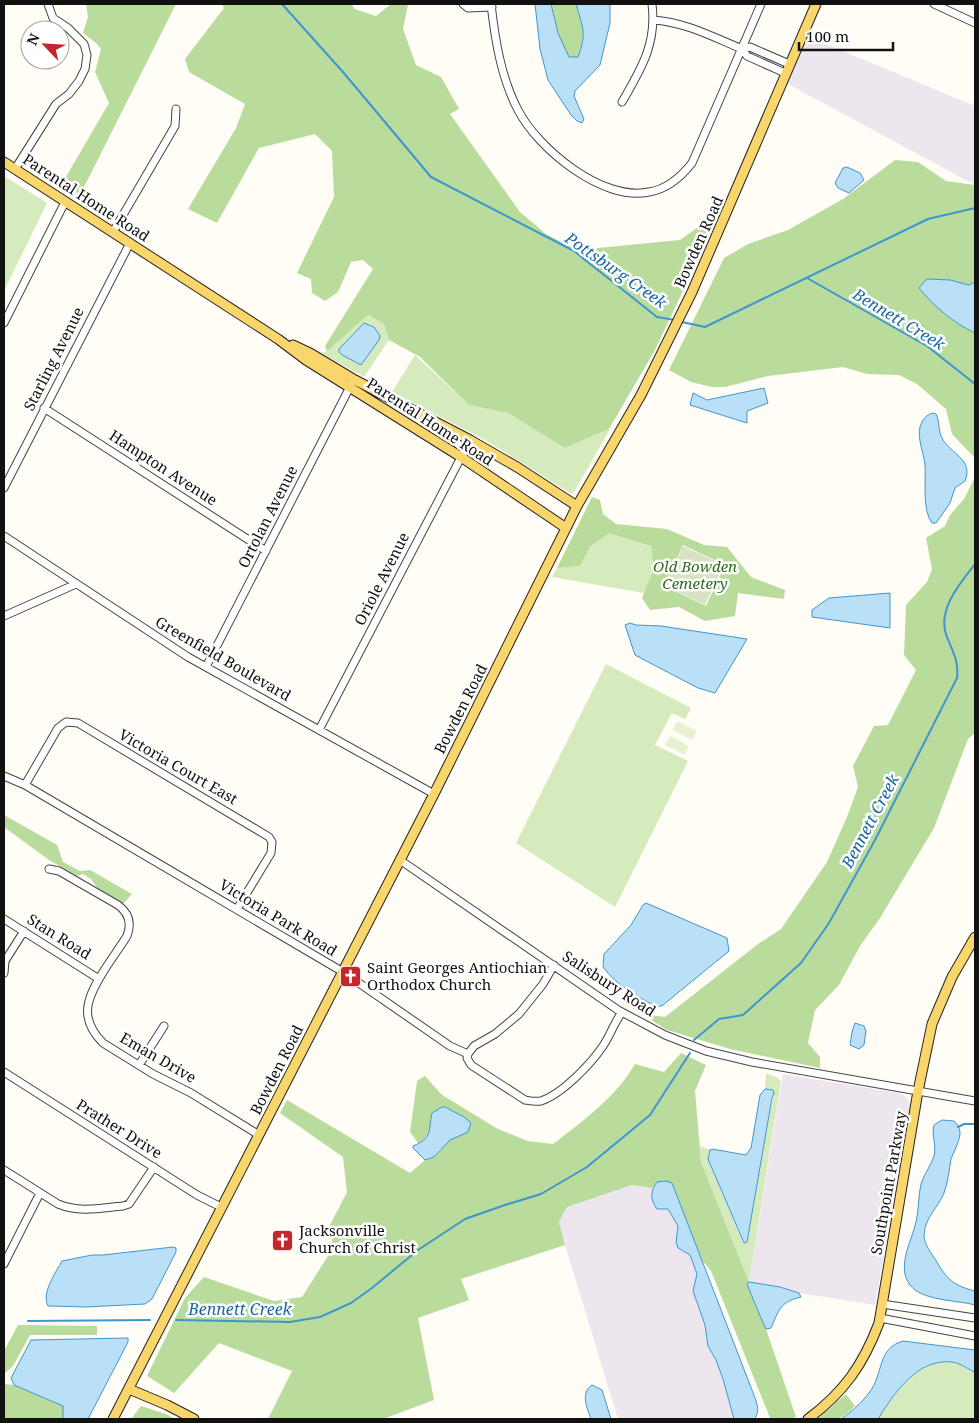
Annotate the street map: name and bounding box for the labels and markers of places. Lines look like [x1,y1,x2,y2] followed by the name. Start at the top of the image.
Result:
[367,957,548,994] place label: Saint Georges Antiochian Orthodox Church
[339,965,363,989] church icon: Saint Georges Antiochian Orthodox Church
[298,1220,416,1257] place label: Jacksonville Church of Christ
[271,1228,295,1252] church icon: Jacksonville Church of Christ

